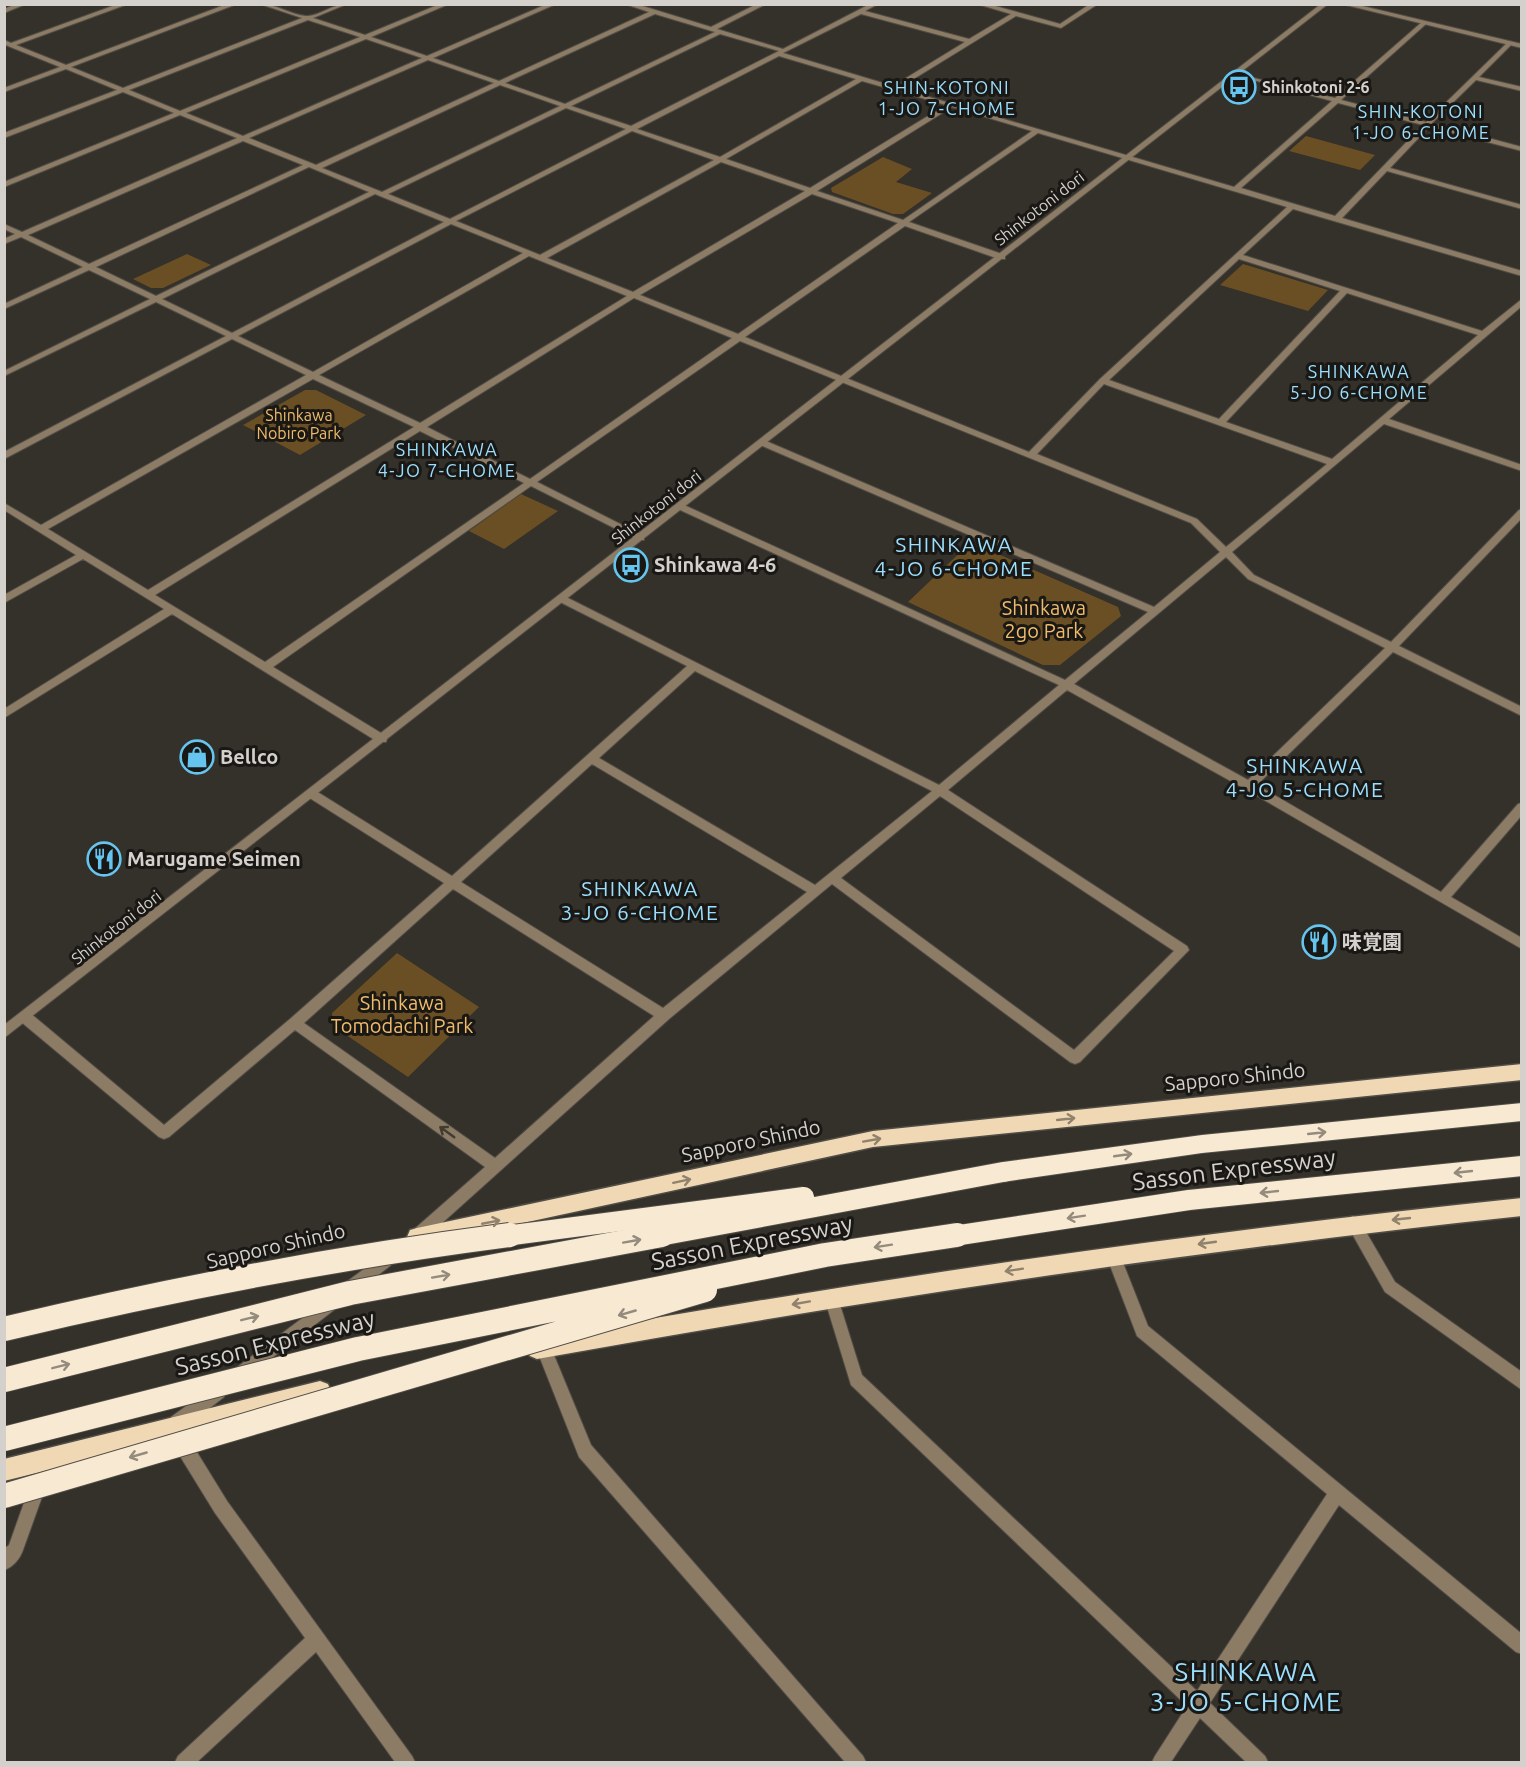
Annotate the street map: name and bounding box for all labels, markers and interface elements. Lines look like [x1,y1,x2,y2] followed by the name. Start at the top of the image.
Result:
[1221,69,1257,105] bus stop icon: Shinkotoni 2-6
[878,77,1016,118] district label: SHIN-KOTONI 1-JO 7-CHOME
[1262,78,1370,96] place label: Shinkotoni 2-6
[1352,101,1490,142] district label: SHIN-KOTONI 1-JO 6-CHOME
[991,167,1087,249] street label: Shinkotoni dori
[1290,361,1428,402] district label: SHINKAWA 5-JO 6-CHOME
[257,406,341,442] park label: Shinkawa Nobiro Park
[378,439,516,480] district label: SHINKAWA 4-JO 7-CHOME
[608,466,704,548] street label: Shinkotoni dori
[875,532,1033,580] district label: SHINKAWA 4-JO 6-CHOME
[613,547,649,583] bus stop icon: Shinkawa 4-6
[654,553,776,576] place label: Shinkawa 4-6
[1002,596,1086,642] park label: Shinkawa 2go Park
[179,739,215,775] shop icon: Bellco
[220,745,278,768] place label: Bellco
[1226,753,1384,801] district label: SHINKAWA 4-JO 5-CHOME
[86,841,122,877] restaurant icon: Marugame Seimen
[127,847,301,870] place label: Marugame Seimen
[561,876,719,924] district label: SHINKAWA 3-JO 6-CHOME
[68,886,164,968] street label: Shinkotoni dori
[1301,924,1337,960] restaurant icon: 味覚園
[1342,930,1402,953] place label: 味覚園
[331,991,473,1037] park label: Shinkawa Tomodachi Park
[1163,1058,1306,1095] street label: Sapporo Shindo
[1056,1113,1076,1124] one-way arrow
[679,1115,822,1166] street label: Sapporo Shindo
[440,1126,456,1138] one-way arrow
[1307,1127,1326,1138] one-way arrow
[862,1134,882,1145] one-way arrow
[1131,1144,1337,1195] street label: Sasson Expressway
[1113,1150,1133,1161] one-way arrow
[1454,1167,1474,1178] one-way arrow
[672,1175,691,1187] one-way arrow
[1260,1187,1280,1198] one-way arrow
[649,1210,855,1275] street label: Sasson Expressway
[1067,1212,1086,1223] one-way arrow
[1391,1214,1411,1225] one-way arrow
[481,1216,500,1227] one-way arrow
[204,1218,347,1273] street label: Sapporo Shindo
[622,1235,642,1246] one-way arrow
[1198,1237,1217,1248] one-way arrow
[874,1241,894,1252] one-way arrow
[1005,1264,1024,1275] one-way arrow
[430,1270,450,1281] one-way arrow
[791,1297,811,1308] one-way arrow
[172,1305,378,1380] street label: Sasson Expressway
[618,1307,637,1319] one-way arrow
[240,1312,259,1324] one-way arrow
[51,1360,70,1371] one-way arrow
[129,1450,148,1461] one-way arrow
[1150,1657,1342,1716] district label: SHINKAWA 3-JO 5-CHOME

